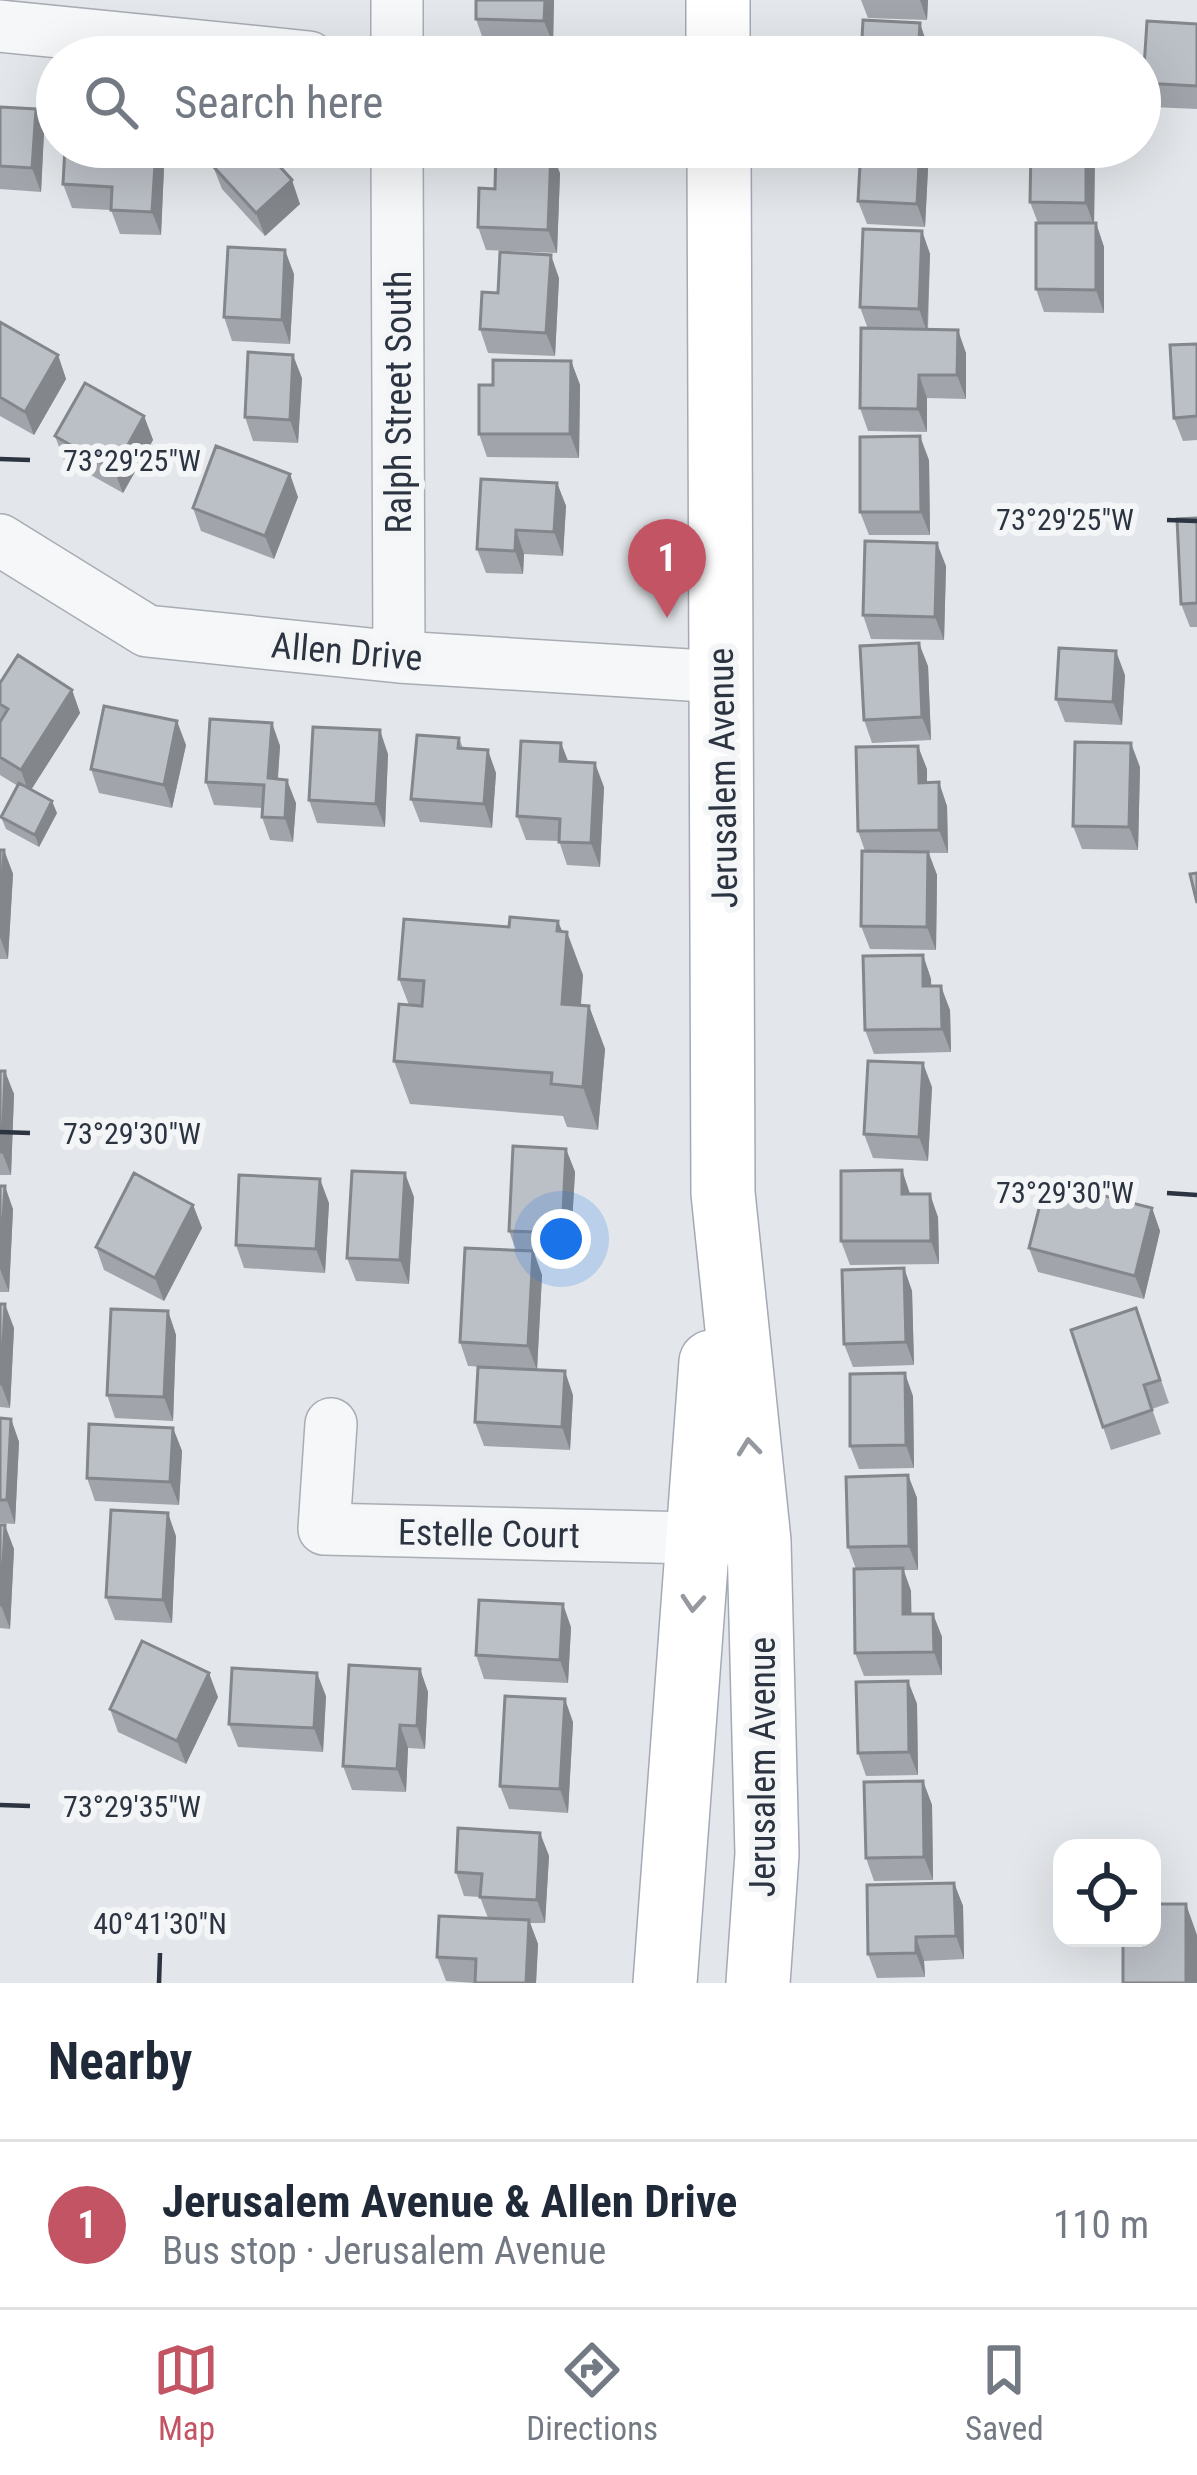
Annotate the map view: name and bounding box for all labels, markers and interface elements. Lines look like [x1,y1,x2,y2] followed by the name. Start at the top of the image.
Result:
[36,36,1161,168] search box
[78,69,144,135] icon: search
[174,76,383,129] text: Search here
[378,271,420,533] street label: Ralph Street South
[63,443,201,478] text: 73°29'25"W
[996,502,1134,537] text: 73°29'25"W
[628,519,706,618] pin: 1
[270,624,424,680] street label: Allen Drive
[700,647,746,909] street label: Jerusalem Avenue
[63,1116,201,1151] text: 73°29'30"W
[996,1175,1134,1210] text: 73°29'30"W
[531,1209,591,1269] your location
[737,1437,763,1457] one-way arrow
[398,1511,580,1557] street label: Estelle Court
[681,1594,707,1613] one-way arrow
[742,1637,784,1897] street label: Jerusalem Avenue
[63,1789,201,1824] text: 73°29'35"W
[1053,1839,1161,1947] map controls
[1053,1839,1161,1947] button: locate
[93,1906,227,1941] text: 40°41'30"N
[48,2032,192,2091] text: Nearby
[162,2175,737,2228] text: Jerusalem Avenue & Allen Drive
[77,2202,97,2248] text: 1
[1053,2202,1149,2248] text: 110 m
[162,2228,606,2274] text: Bus stop · Jerusalem Avenue
[153,2337,219,2448] tab: Map
[526,2337,658,2448] tab: Directions
[965,2337,1044,2448] tab: Saved

